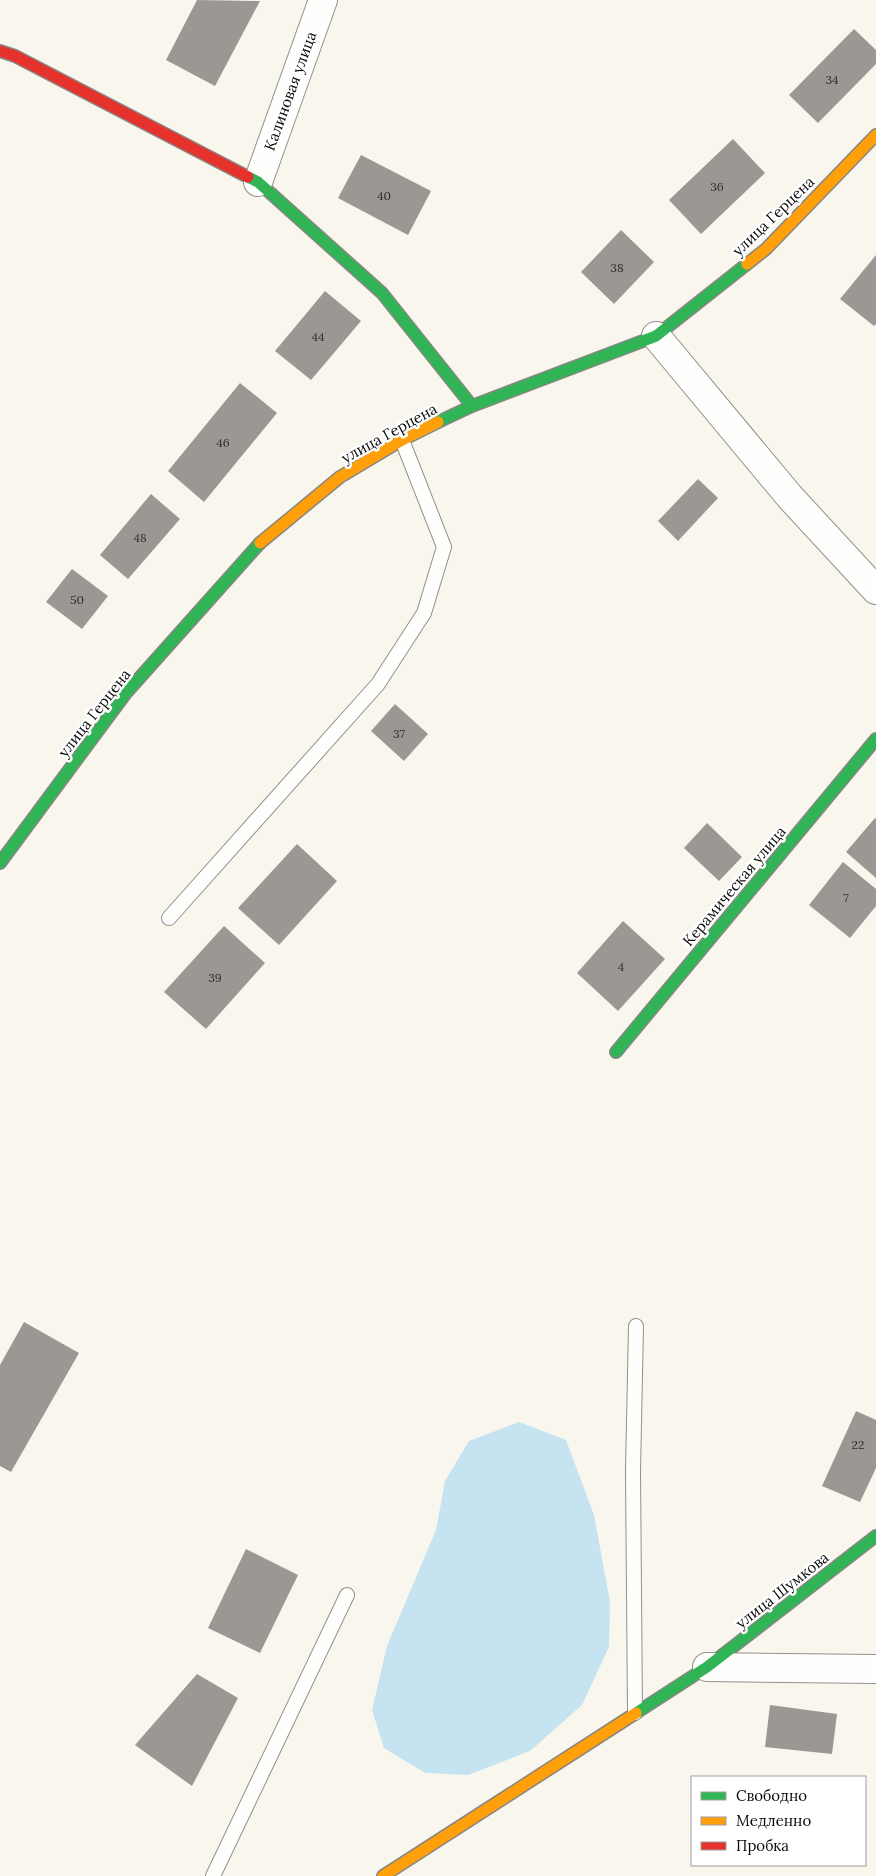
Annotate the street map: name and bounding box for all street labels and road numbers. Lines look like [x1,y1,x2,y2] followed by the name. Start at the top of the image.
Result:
[260,29,320,153] street label: Калиновая улица
[728,172,818,260] street label: улица Герцена
[338,399,441,467] street label: улица Герцена
[54,665,135,761] street label: улица Герцена
[678,822,790,950] street label: Керамическая улица
[732,1548,833,1632] street label: улица Шумкова

